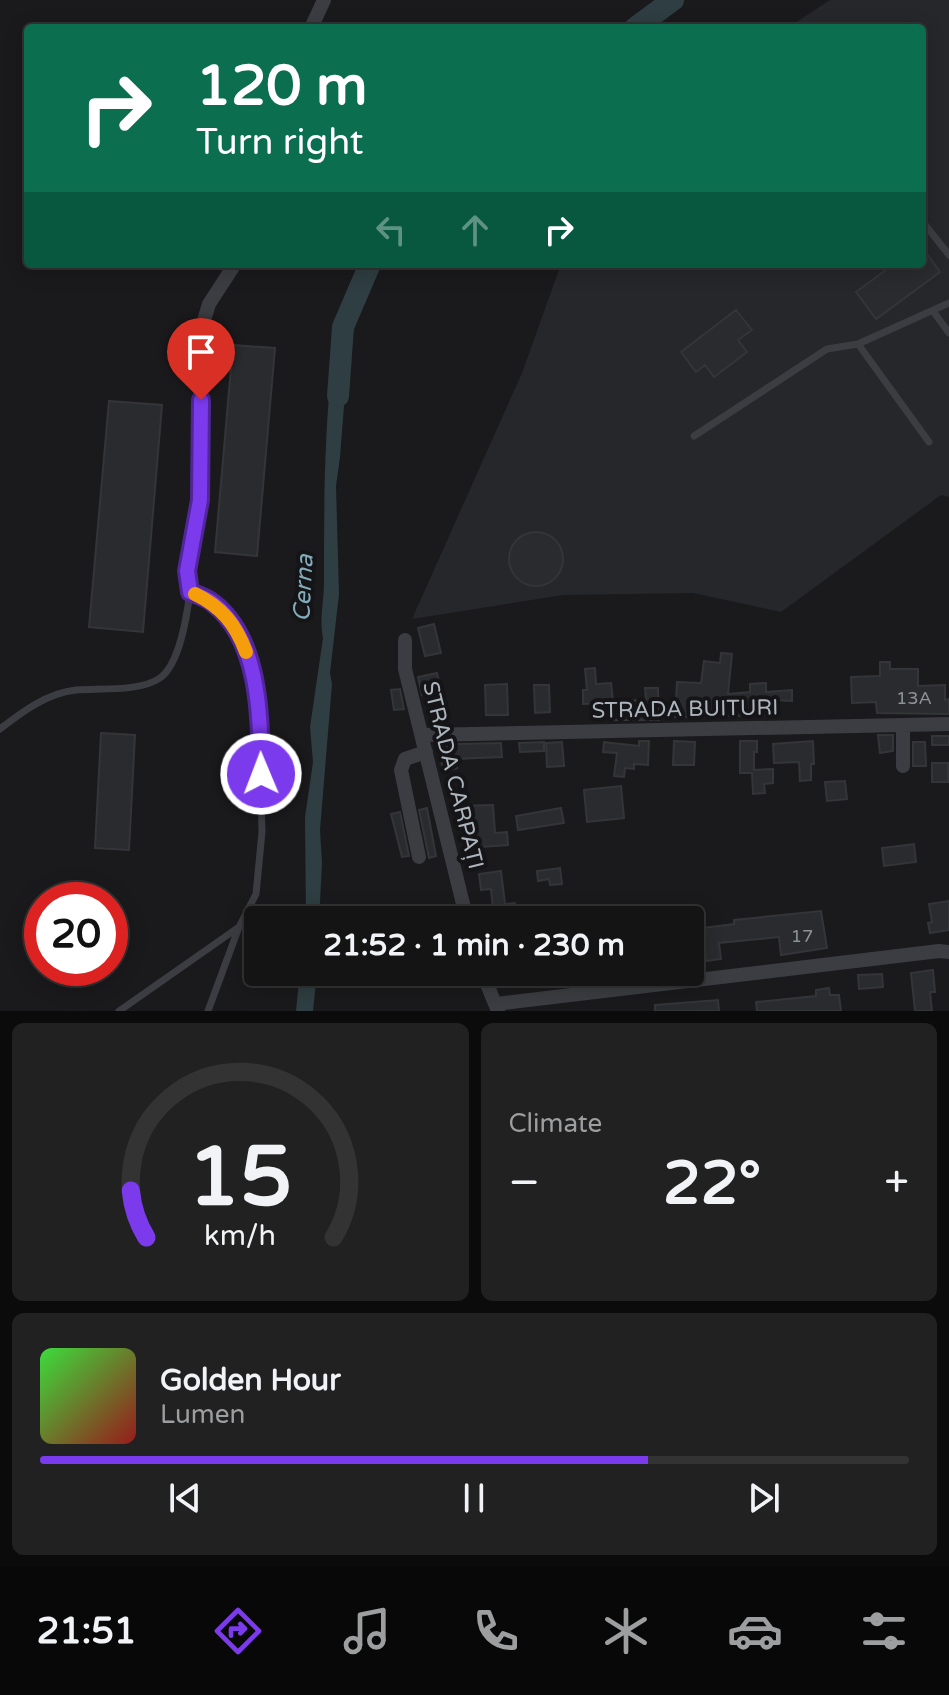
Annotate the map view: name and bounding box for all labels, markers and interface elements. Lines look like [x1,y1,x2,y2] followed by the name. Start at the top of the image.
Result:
[196,53,367,120] text: 120 m
[64,56,168,160] icon: right
[196,121,363,164] text: Turn right
[369,208,413,252] icon: left
[453,208,497,252] icon: ahead
[537,208,581,252] icon: right
[167,318,235,400] pin
[179,330,223,374] icon: arrive
[287,553,320,622] water label: Cerna
[417,679,489,872] street label: STRADA CARPAȚI
[896,687,932,709] house number: 13A
[591,694,779,724] street label: STRADA BUITURI
[219,732,303,816] position arrow
[24,882,128,986] speed limit sign: 20
[791,925,813,947] house number: 17
[323,927,625,964] text: 21:52 · 1 min · 230 m
[509,1108,602,1139] text: Climate
[188,1128,292,1228] text: 15
[663,1148,761,1220] text: 22°
[509,1157,540,1210] text: −
[884,1157,909,1210] text: +
[204,1219,276,1253] text: km/h
[160,1362,341,1399] text: Golden Hour
[160,1399,245,1430] text: Lumen
[163,1476,207,1520] icon: previous
[452,1476,496,1520] icon: pause
[742,1476,786,1520] icon: next
[210,1603,266,1659] icon: directions
[339,1603,395,1659] icon: music
[468,1603,524,1659] icon: phone
[598,1603,654,1659] icon: climate
[727,1603,783,1659] icon: car
[856,1603,912,1659] icon: filters
[37,1610,136,1653] text: 21:51

